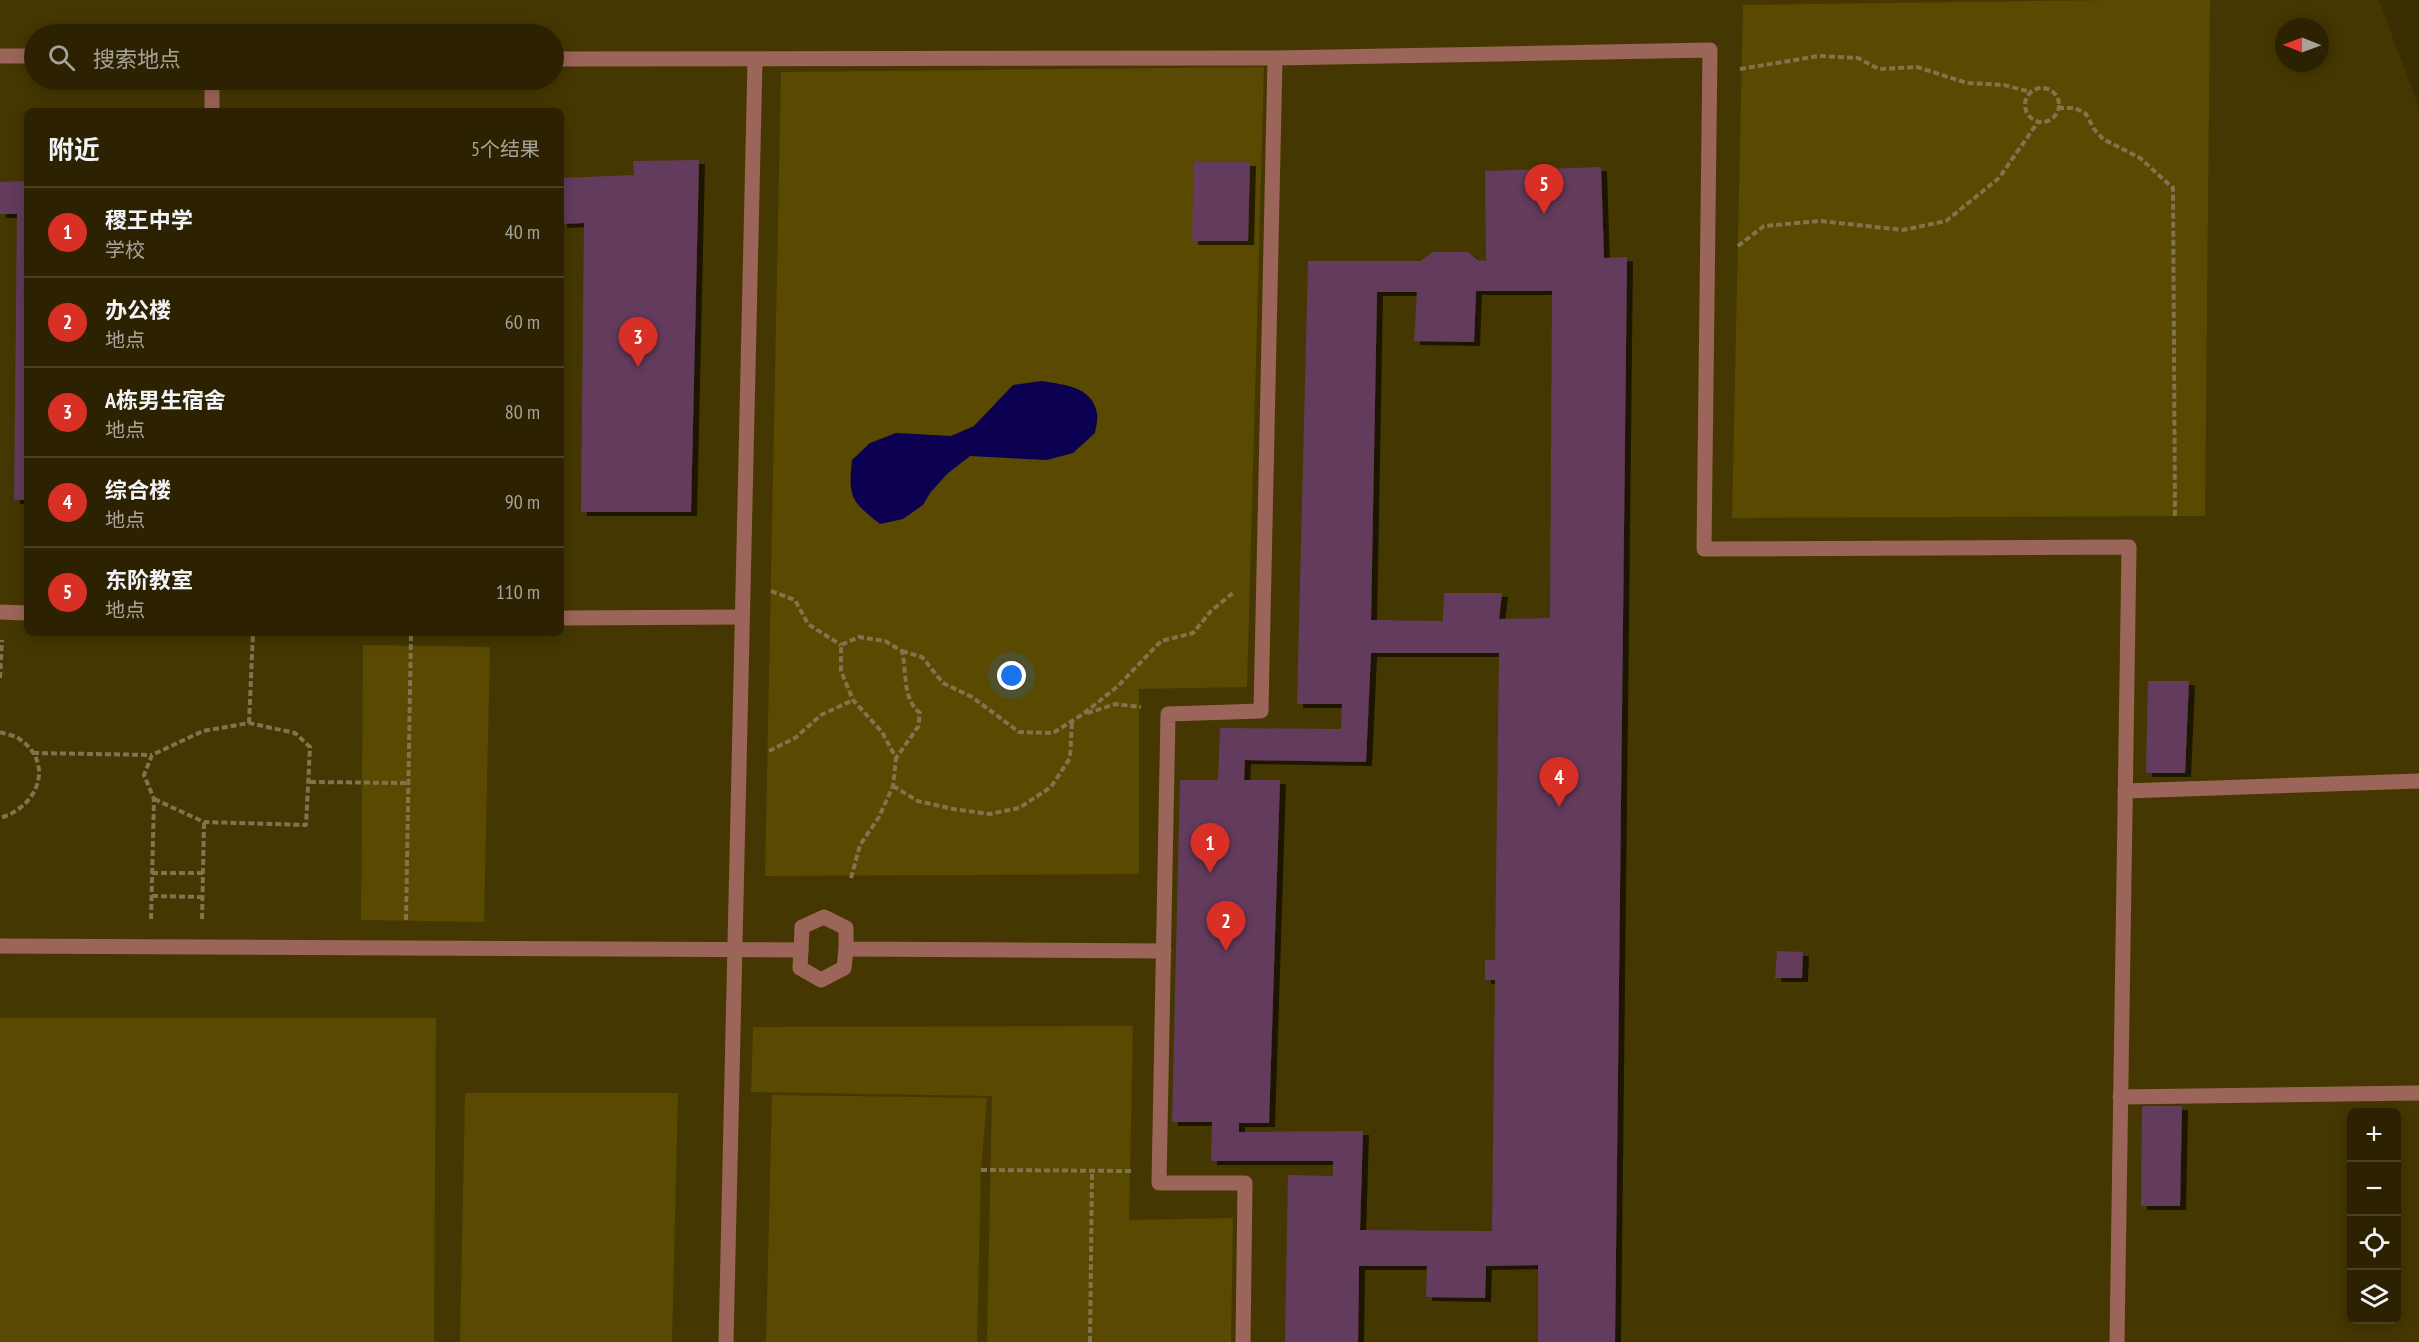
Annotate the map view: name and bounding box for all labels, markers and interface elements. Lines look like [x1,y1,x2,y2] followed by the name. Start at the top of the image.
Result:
[2275,18,2329,72] north arrow
[24,24,564,90] search box
[45,41,78,74] icon: search
[93,45,181,73] text: 搜索地点
[48,133,100,166] text: 附近
[471,136,540,162] text: 5个结果
[1524,164,1564,214] pin: 5
[105,206,193,234] text: 稷王中学
[63,219,72,245] text: 1
[505,219,540,245] text: 40 m
[105,237,145,263] text: 学校
[105,296,171,324] text: 办公楼
[63,309,72,335] text: 2
[505,309,540,335] text: 60 m
[618,318,658,367] pin: 3
[105,327,145,353] text: 地点
[105,386,226,414] text: A栋男生宿舍
[63,399,72,425] text: 3
[505,399,540,425] text: 80 m
[105,417,145,443] text: 地点
[105,476,171,504] text: 综合楼
[63,489,72,515] text: 4
[505,489,540,515] text: 90 m
[105,507,145,533] text: 地点
[105,566,193,594] text: 东阶教室
[63,579,72,605] text: 5
[496,579,540,605] text: 110 m
[105,597,145,623] text: 地点
[997,661,1026,690] your location
[1540,758,1578,807] pin: 4
[1190,824,1230,873] pin: 1
[1206,902,1246,951] pin: 2
[2347,1108,2401,1324] map controls
[2347,1108,2401,1162] button: +
[2347,1162,2401,1216] button: −
[2347,1216,2401,1270] button: locate
[2347,1270,2401,1324] button: layers

